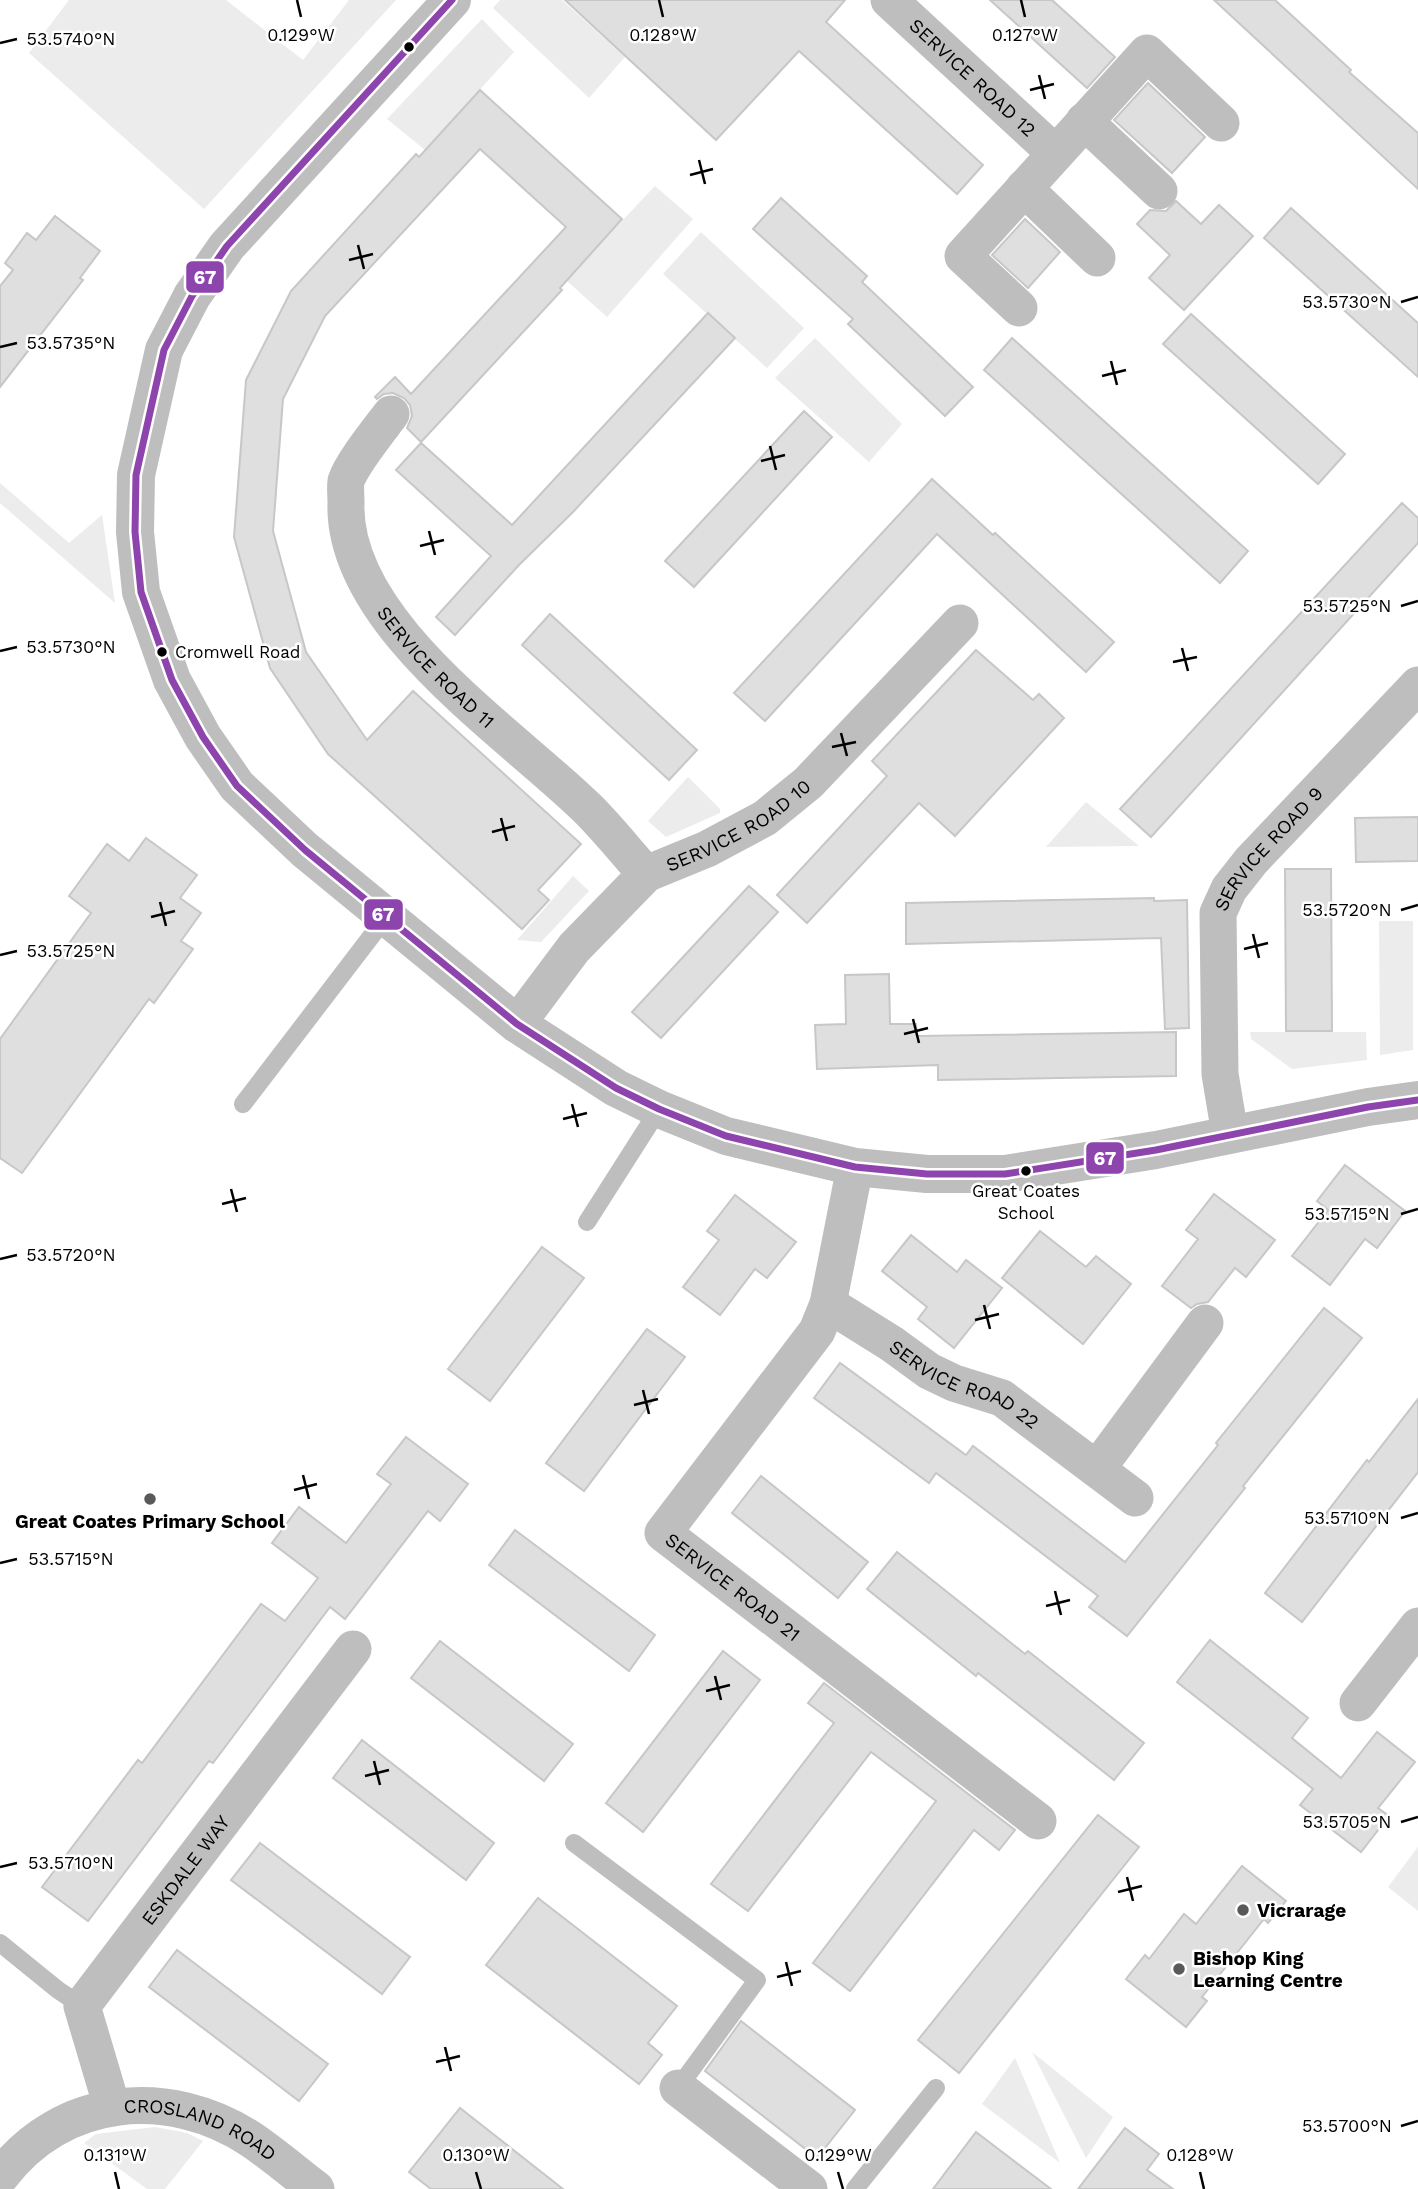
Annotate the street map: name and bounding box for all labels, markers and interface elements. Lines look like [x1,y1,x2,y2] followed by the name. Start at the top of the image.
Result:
[905,13,1041,141] street label: SERVICE ROAD 12
[267,24,335,45] text: 0.129°W
[629,24,697,45] text: 0.128°W
[992,24,1058,45] text: 0.127°W
[27,28,115,49] text: 53.5740°N
[402,40,416,54] unlabelled marker
[185,260,225,294] line badge: 67
[194,266,216,289] text: 67
[1302,291,1392,312] text: 53.5730°N
[27,332,115,353] text: 53.5735°N
[1303,595,1391,616] text: 53.5725°N
[373,602,499,733] street label: SERVICE ROAD 11
[26,636,116,657] text: 53.5730°N
[175,642,300,662] place label: Cromwell Road
[155,645,169,659] marker: Cromwell Road
[663,774,815,876] street label: SERVICE ROAD 10
[1209,781,1327,914] street label: SERVICE ROAD 9
[363,898,404,931] line badge: 67
[1302,899,1392,920] text: 53.5720°N
[372,903,394,926] text: 67
[27,940,115,961] text: 53.5725°N
[1085,1141,1125,1175] line badge: 67
[1094,1147,1116,1170] text: 67
[1019,1164,1033,1178] marker: Great Coates School
[972,1181,1080,1223] place label: Great Coates School
[1304,1203,1390,1224] text: 53.5715°N
[26,1244,116,1265] text: 53.5720°N
[885,1335,1044,1433] street label: SERVICE ROAD 22
[142,1491,158,1507] marker: Great Coates Primary School
[1304,1507,1390,1528] text: 53.5710°N
[15,1510,286,1533] place label: Great Coates Primary School
[661,1528,805,1646] street label: SERVICE ROAD 21
[28,1548,114,1569] text: 53.5715°N
[136,1811,234,1930] street label: ESKDALE WAY
[1302,1811,1392,1832] text: 53.5705°N
[28,1852,114,1873] text: 53.5710°N
[1257,1899,1346,1922] place label: Vicrarage
[1235,1902,1251,1918] marker: Vicrarage
[1193,1947,1343,1992] place label: Bishop King Learning Centre
[1171,1961,1187,1977] marker: Bishop King Learning Centre
[123,2094,281,2165] street label: CROSLAND ROAD
[1302,2115,1392,2136] text: 53.5700°N
[83,2144,147,2165] text: 0.131°W
[442,2144,510,2165] text: 0.130°W
[804,2144,872,2165] text: 0.129°W
[1166,2144,1234,2165] text: 0.128°W

